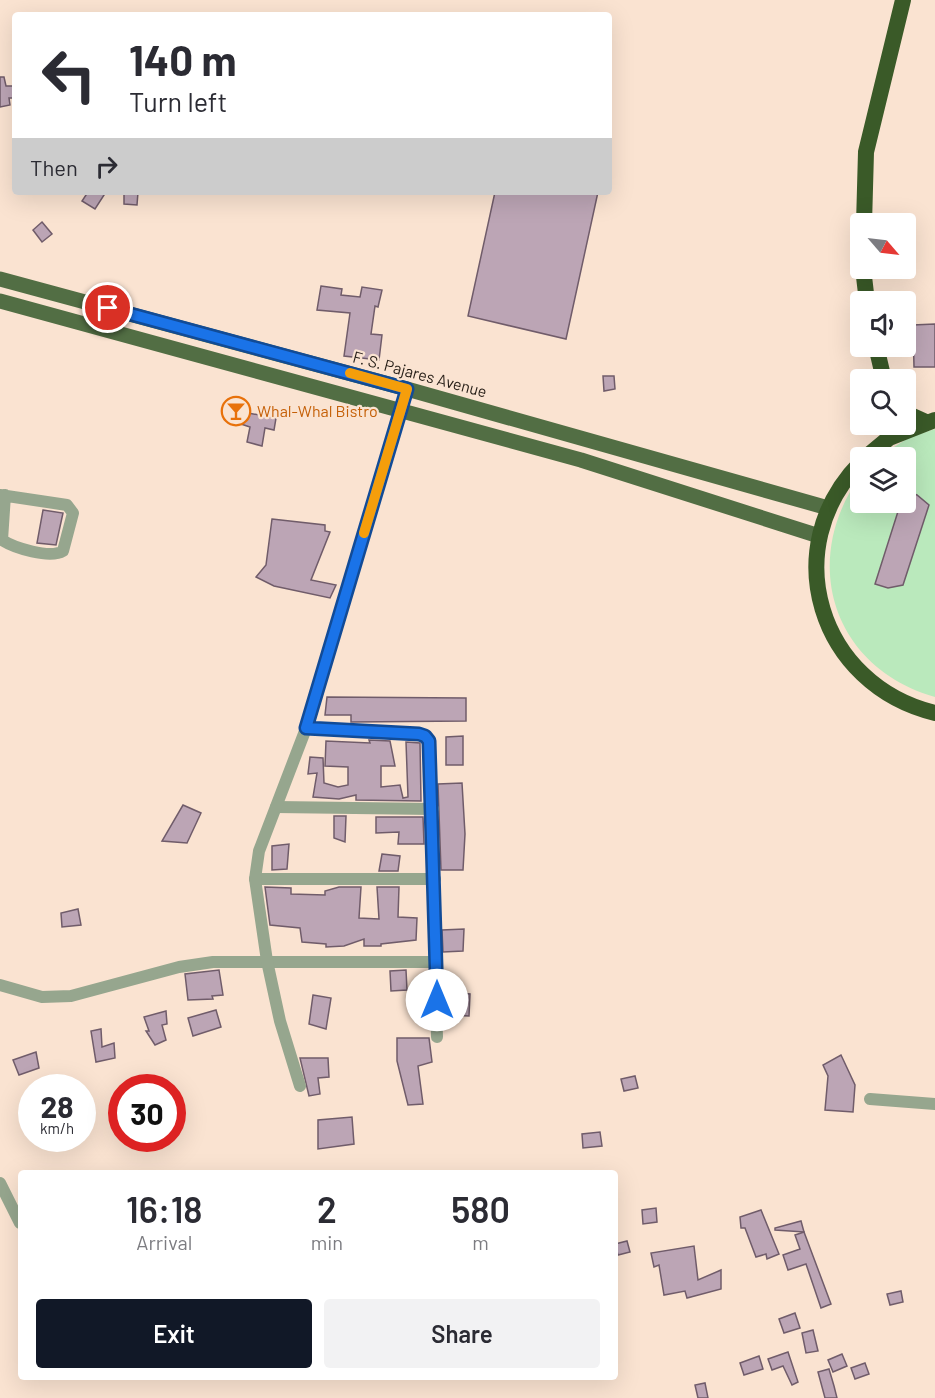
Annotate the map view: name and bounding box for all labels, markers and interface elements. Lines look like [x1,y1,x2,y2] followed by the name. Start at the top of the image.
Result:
[129,34,237,84] text: 140 m
[30,36,108,114] icon: left
[129,85,227,117] text: Turn left
[90,150,123,183] icon: right
[30,154,78,180] text: Then
[850,213,916,279] north arrow
[850,213,916,513] map controls
[82,282,133,333] pin
[91,291,124,324] icon: arrive
[850,291,916,357] button: sound
[351,346,489,401] street label: F. S. Pajares Avenue
[850,369,916,435] button: search
[220,395,252,427] bar icon: Whal-Whal Bistro
[257,401,378,420] place label: Whal-Whal Bistro
[850,447,916,513] button: layers
[405,968,469,1032] position arrow
[108,1074,186,1152] speed limit sign: 30
[40,1088,74,1124] text: 28
[40,1119,74,1137] text: km/h
[126,1187,203,1230] text: 16:18
[317,1187,337,1230] text: 2
[451,1187,510,1230] text: 580
[136,1230,192,1254] text: Arrival
[311,1230,343,1254] text: min
[472,1230,489,1254] text: m
[36,1299,312,1368] button: Exit
[324,1299,600,1368] button: Share

